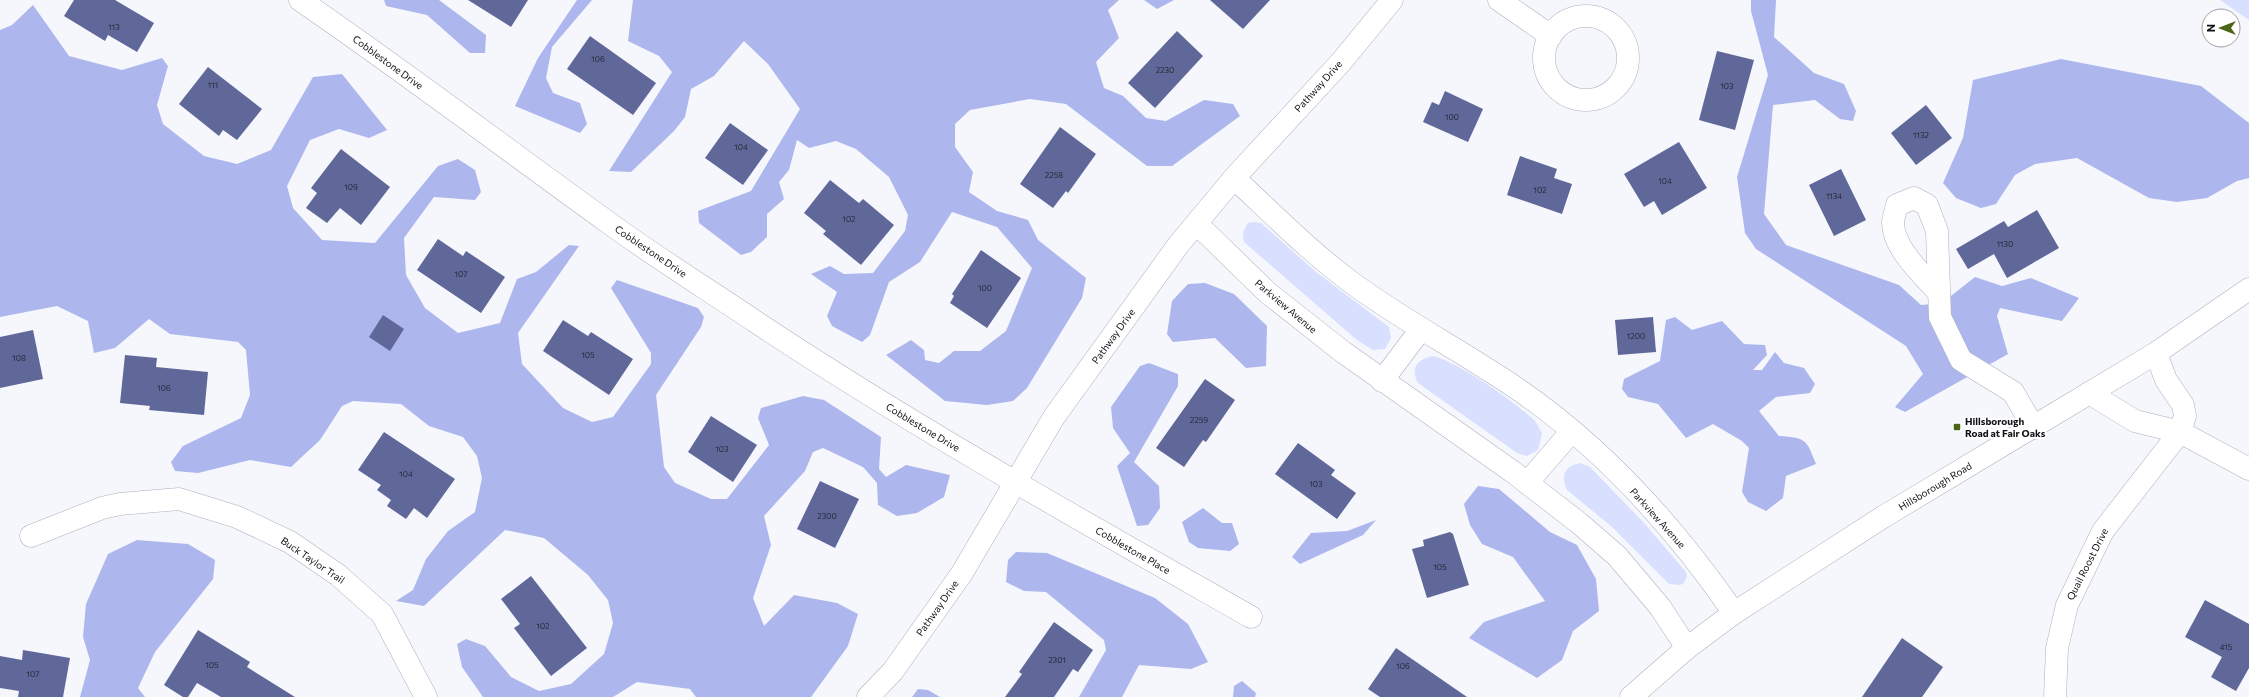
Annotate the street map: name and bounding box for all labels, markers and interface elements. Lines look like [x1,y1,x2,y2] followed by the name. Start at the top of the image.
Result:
[2201,8,2241,48] north arrow
[108,22,120,32] house number: 113
[2204,24,2217,32] text: N
[350,32,426,92] street label: Cobblestone Drive
[591,54,605,64] house number: 106
[1292,58,1344,114] street label: Pathway Drive
[1156,65,1174,75] house number: 2230
[208,80,218,90] house number: 111
[1720,81,1734,91] house number: 103
[1445,112,1459,122] house number: 100
[1913,130,1929,140] house number: 1132
[734,142,748,152] house number: 104
[1045,170,1063,180] house number: 2258
[1658,176,1672,186] house number: 104
[344,182,358,192] house number: 109
[1533,185,1547,195] house number: 102
[1826,191,1842,201] house number: 1134
[842,214,856,224] house number: 102
[613,223,689,279] street label: Cobblestone Drive
[1997,239,2013,249] house number: 1130
[455,269,467,279] house number: 107
[1253,277,1319,335] street label: Parkview Avenue
[978,283,992,293] house number: 100
[1089,306,1137,366] street label: Pathway Drive
[1627,331,1645,341] house number: 1200
[581,350,595,360] house number: 105
[12,353,26,363] house number: 108
[157,383,171,393] house number: 106
[884,400,962,454] street label: Cobblestone Drive
[1190,415,1208,425] house number: 2259
[1965,415,2046,439] place label: Hillsborough Road at Fair Oaks
[1952,422,1962,432] marker: Hillsborough Road at Fair Oaks
[715,444,729,454] house number: 103
[1896,459,1974,513] street label: Hillsborough Road
[399,469,413,479] house number: 104
[1309,479,1323,489] house number: 103
[1628,485,1688,551] street label: Parkview Avenue
[817,511,837,521] house number: 2300
[1094,524,1172,576] street label: Cobblestone Place
[2064,526,2110,602] street label: Quail Roost Drive
[279,534,347,586] street label: Buck Taylor Trail
[1433,562,1447,572] house number: 105
[913,578,961,638] street label: Pathway Drive
[536,621,550,631] house number: 102
[2220,642,2233,652] house number: 415
[1048,655,1066,665] house number: 2301
[205,660,219,670] house number: 105
[1396,661,1410,671] house number: 106
[27,669,39,679] house number: 107

